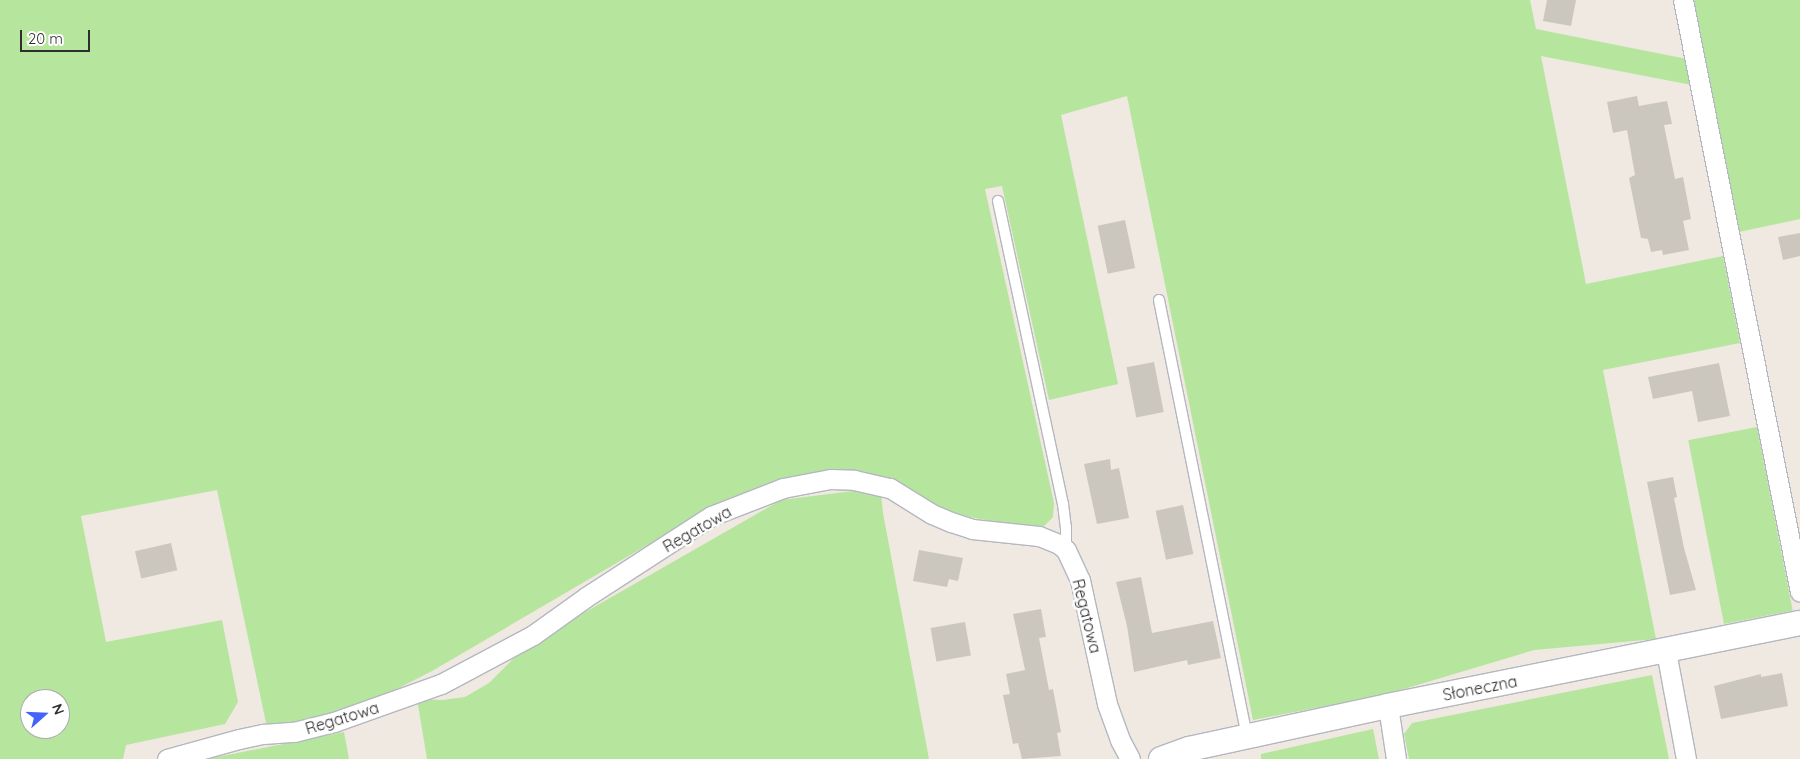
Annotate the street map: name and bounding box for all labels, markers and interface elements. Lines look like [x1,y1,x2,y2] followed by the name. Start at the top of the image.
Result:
[22,20,92,52] scale bar
[28,29,63,48] text: 20 m
[659,502,735,556] street label: Regatowa
[1068,577,1106,655] street label: Regatowa
[1441,671,1519,705] street label: Słoneczna
[20,689,70,739] north arrow
[303,698,381,738] street label: Regatowa
[48,701,68,717] text: N

